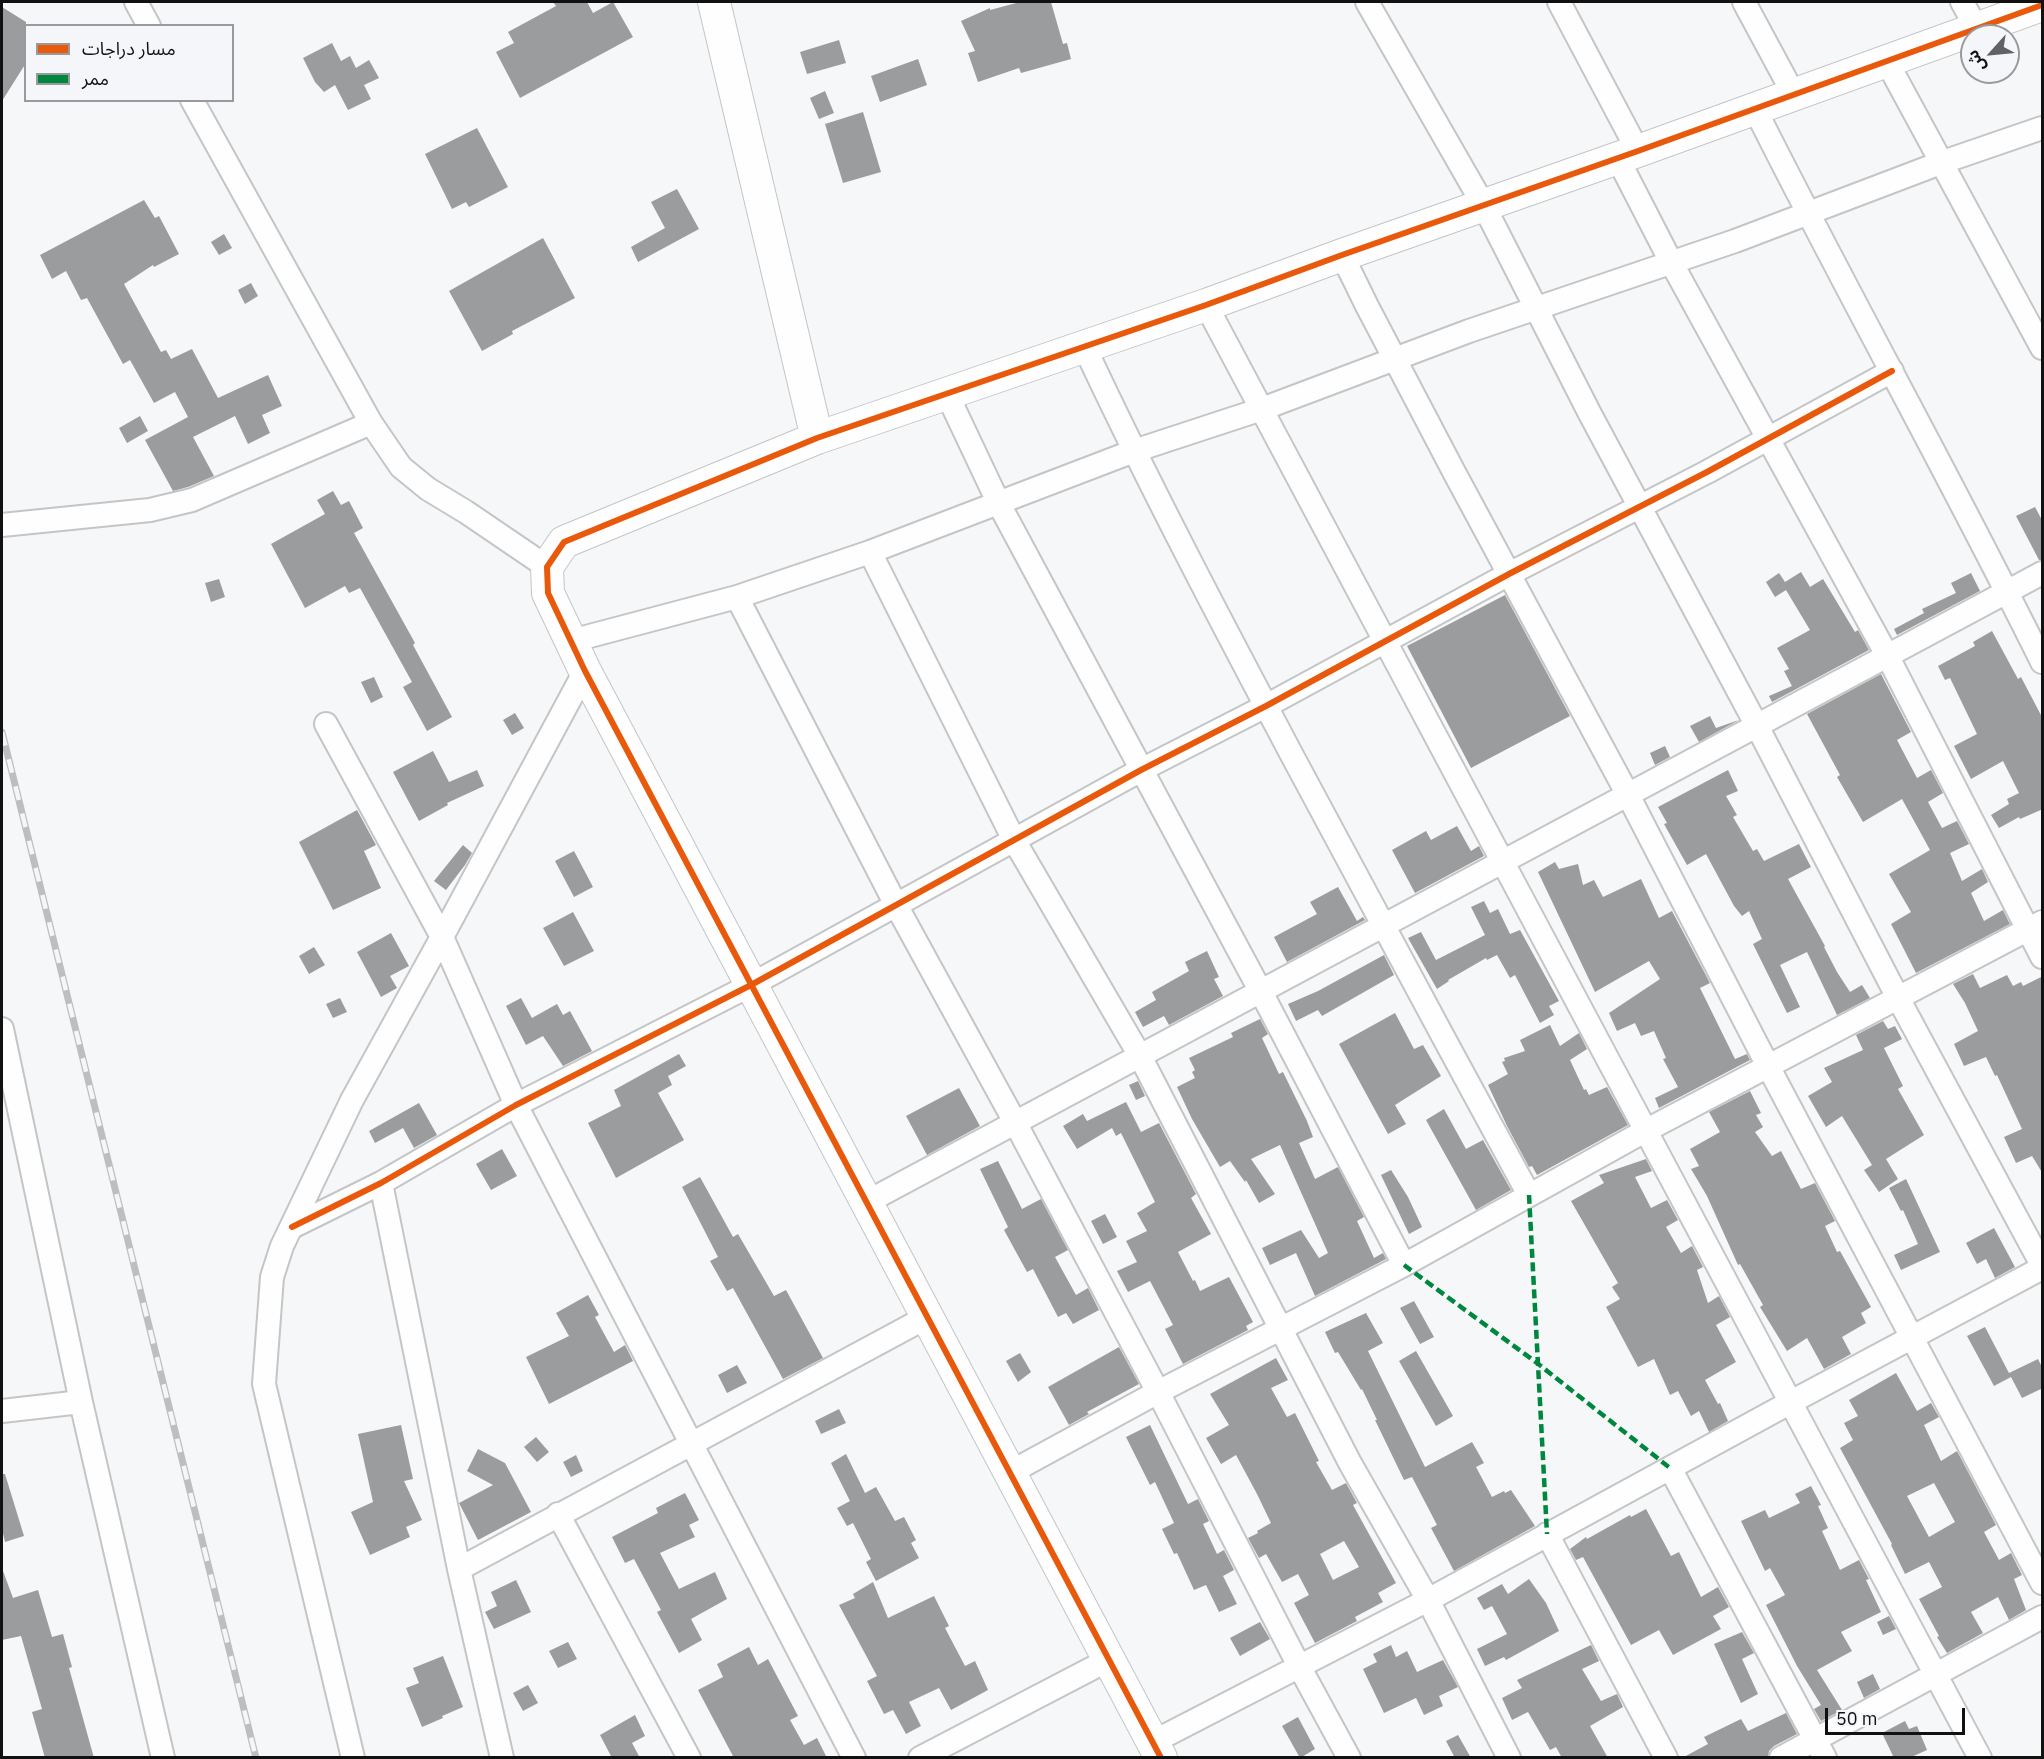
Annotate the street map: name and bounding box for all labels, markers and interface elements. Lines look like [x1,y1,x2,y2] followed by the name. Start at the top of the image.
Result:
[24,24,234,102] legend
[1960,24,2020,84] north arrow
[82,37,176,60] text: مسار دراجات
[1962,47,1990,76] text: ش
[82,67,109,90] text: ممر
[1828,1696,1968,1734] scale bar
[1836,1707,1878,1730] text: 50 m

